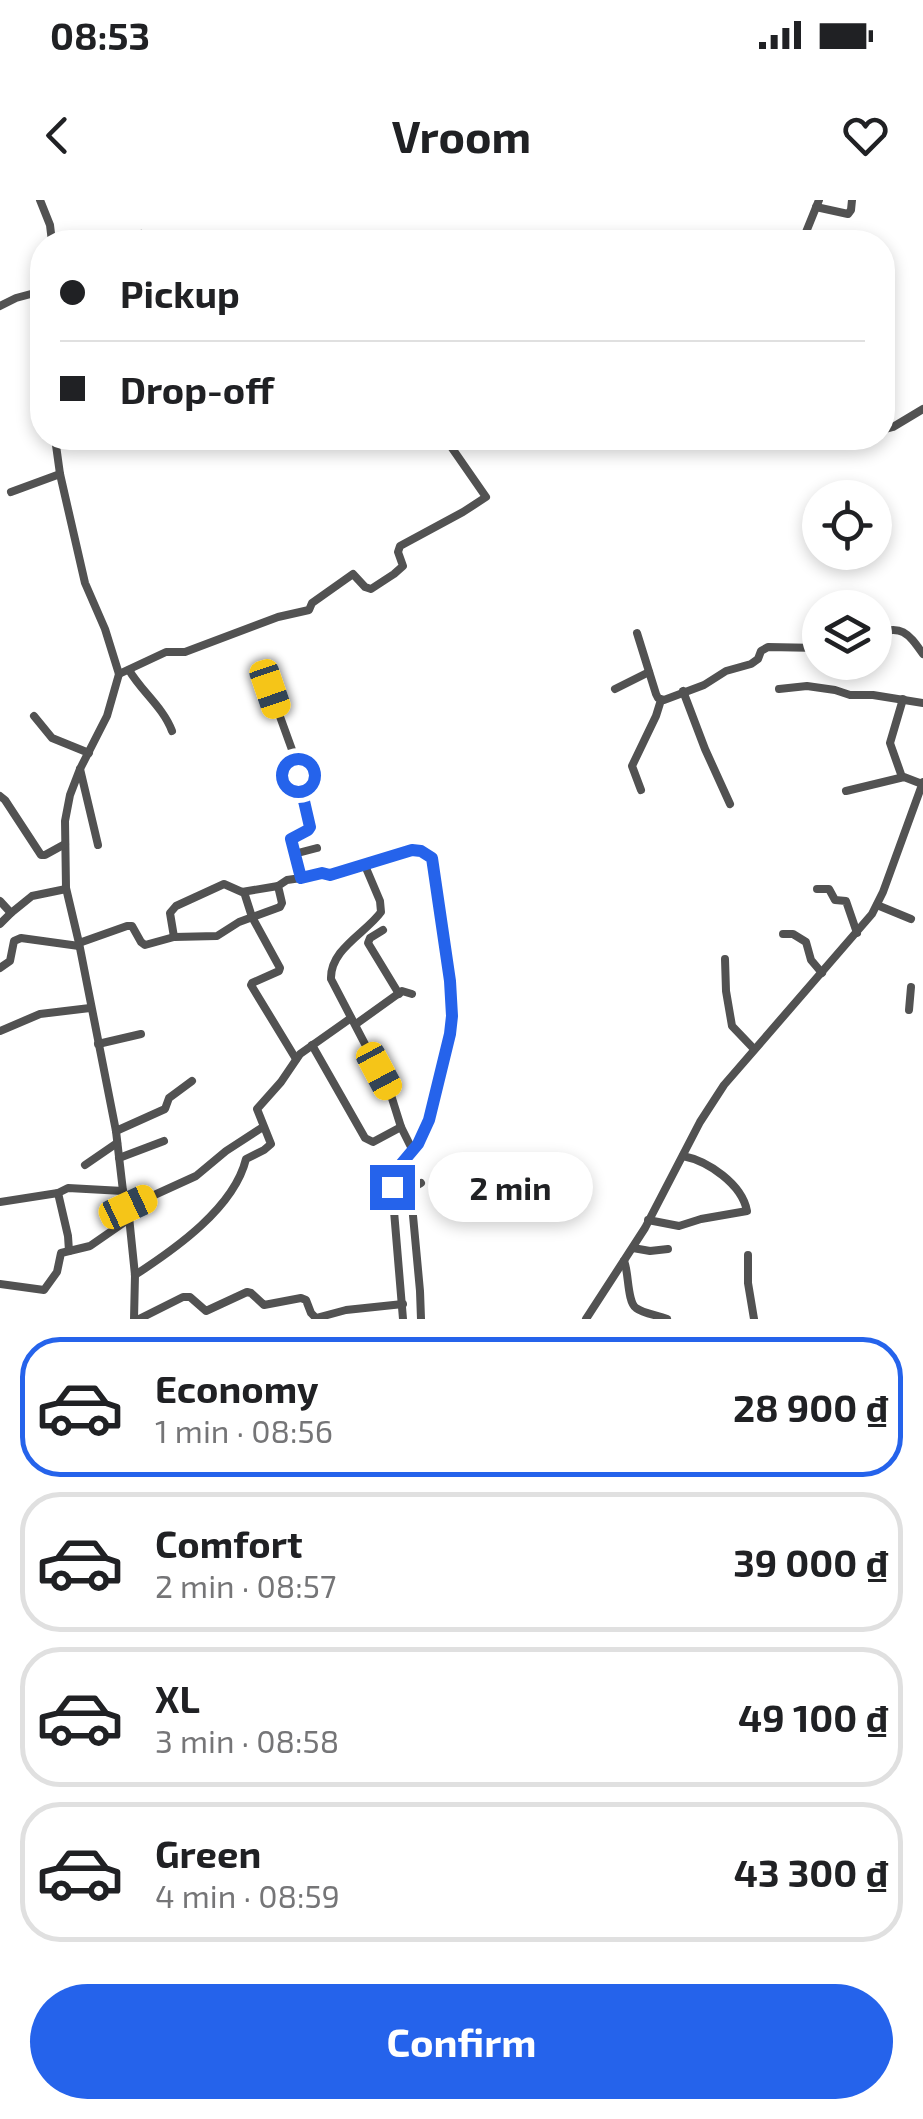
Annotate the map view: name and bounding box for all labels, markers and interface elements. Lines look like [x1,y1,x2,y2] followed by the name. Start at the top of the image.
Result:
[50,12,150,58] text: 08:53
[30,108,85,163] icon: back
[392,108,531,162] text: Vroom
[838,108,893,163] icon: heart
[120,270,240,316] text: Pickup
[120,366,274,412] text: Drop-off
[802,480,892,680] map controls
[802,480,892,570] button: locate
[802,590,892,680] button: layers
[246,656,294,722] car
[276,753,321,798] route start
[352,1037,406,1105] car
[427,1152,592,1222] callout: 2 min
[370,1165,415,1210] route end
[470,1168,551,1206] text: 2 min
[94,1181,162,1233] car
[35,1362,125,1452] icon: car
[155,1365,319,1411] text: Economy
[733,1384,888,1430] text: 28 900 ₫
[155,1411,333,1449] text: 1 min · 08:56
[35,1517,125,1607] icon: car
[155,1520,303,1566] text: Comfort
[733,1539,888,1585] text: 39 000 ₫
[155,1566,336,1604] text: 2 min · 08:57
[35,1672,125,1762] icon: car
[155,1675,200,1721] text: XL
[738,1694,888,1740] text: 49 100 ₫
[155,1721,339,1759] text: 3 min · 08:58
[35,1827,125,1917] icon: car
[155,1830,261,1876] text: Green
[734,1849,888,1895] text: 43 300 ₫
[155,1876,340,1914] text: 4 min · 08:59
[30,1984,893,2099] button: Confirm

